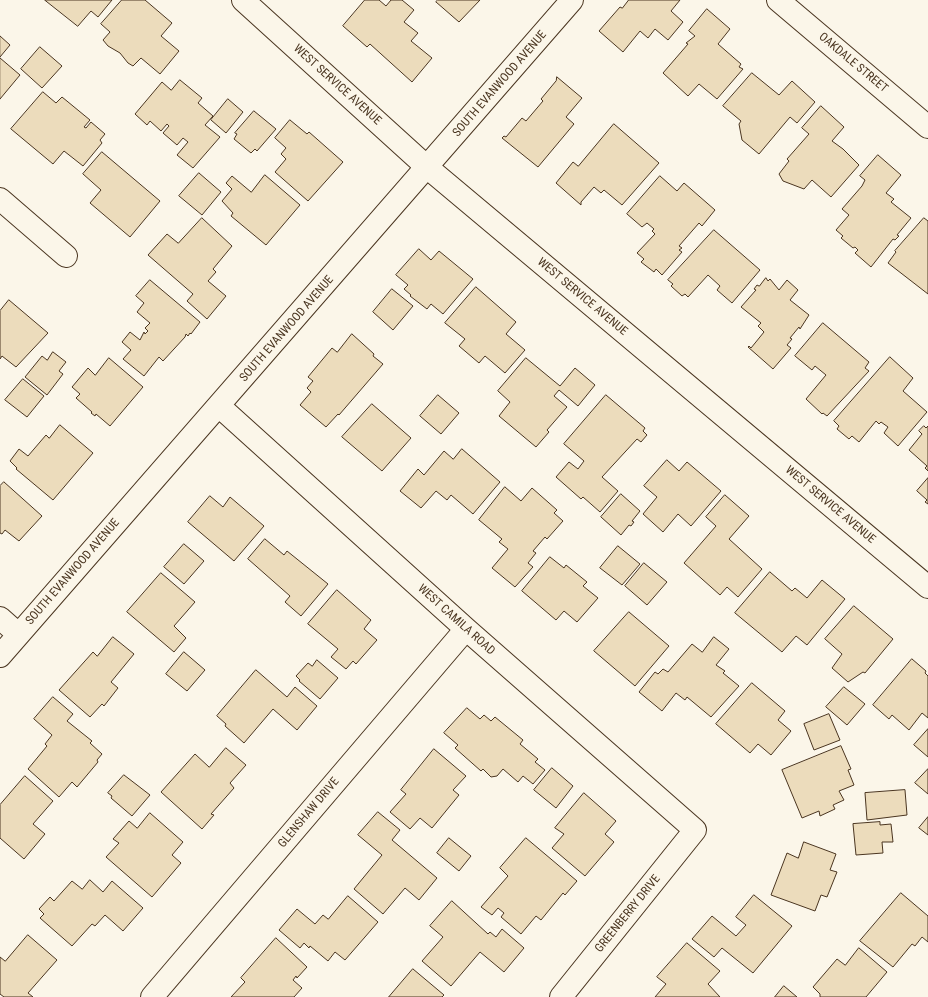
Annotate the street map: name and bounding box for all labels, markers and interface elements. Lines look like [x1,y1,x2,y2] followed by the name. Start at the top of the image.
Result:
[450,28,550,140] street label: SOUTH EVANWOOD AVENUE
[816,30,890,96] street label: OAKDALE STREET
[290,42,384,128] street label: WEST SERVICE AVENUE
[534,255,630,339] street label: WEST SERVICE AVENUE
[237,273,337,385] street label: SOUTH EVANWOOD AVENUE
[782,463,878,547] street label: WEST SERVICE AVENUE
[23,516,123,628] street label: SOUTH EVANWOOD AVENUE
[414,582,498,658] street label: WEST CAMILA ROAD
[275,775,343,851] street label: GLENSHAW DRIVE
[592,872,664,956] street label: GREENBERRY DRIVE

